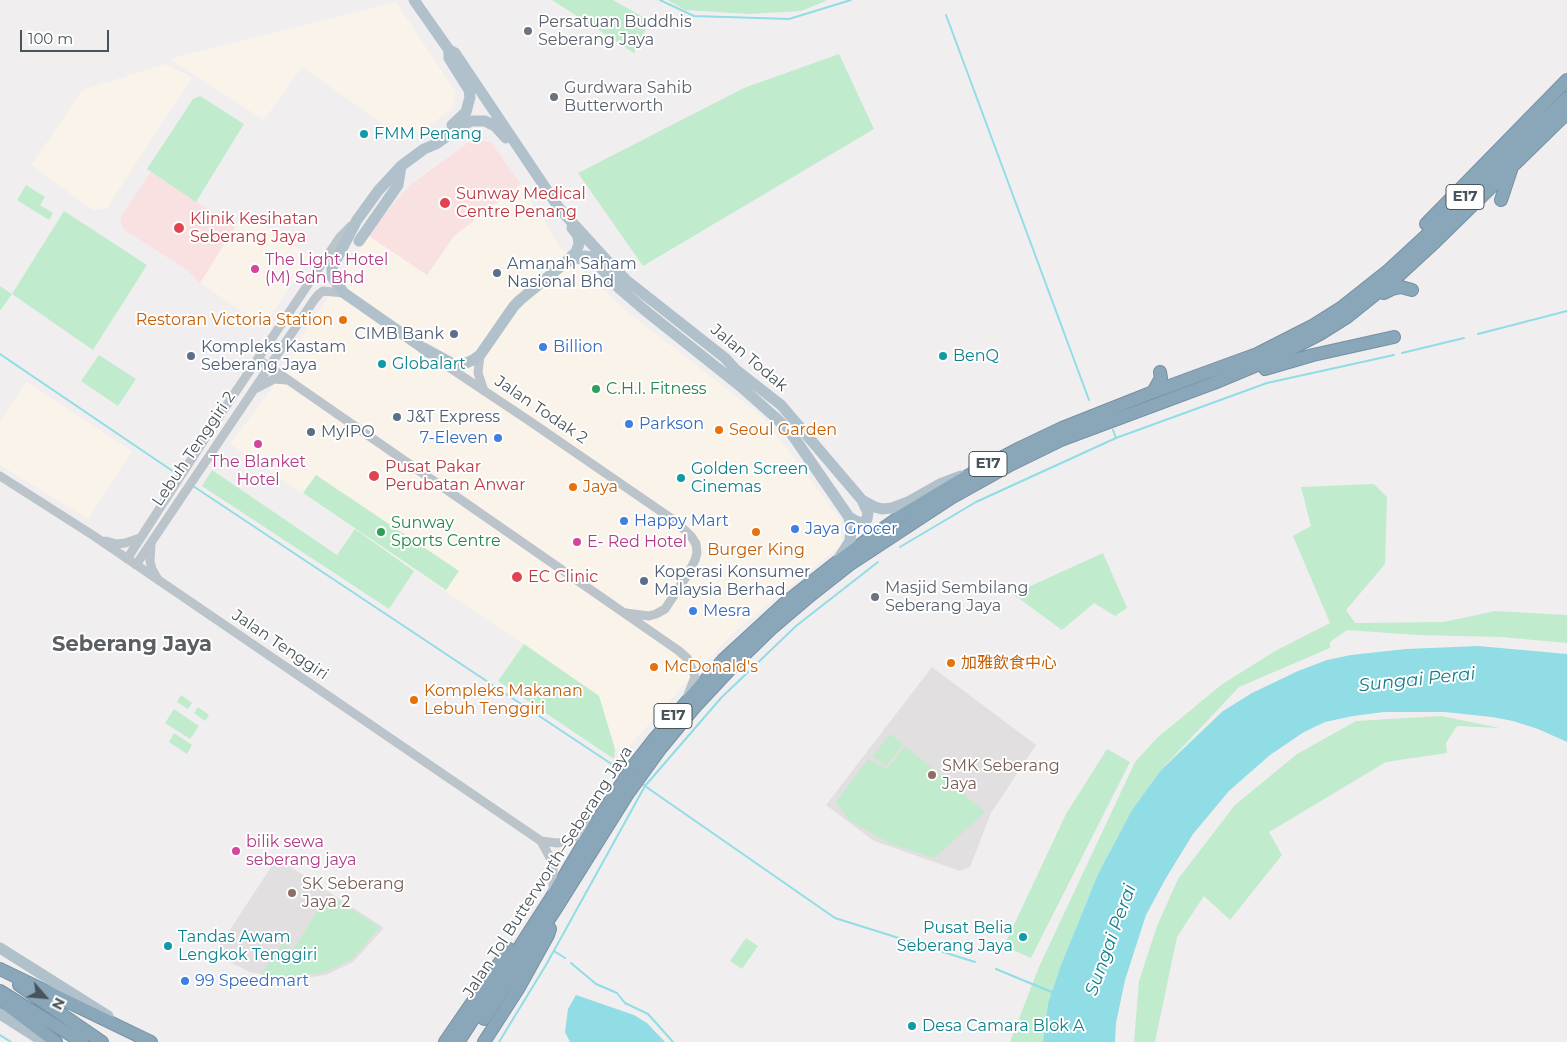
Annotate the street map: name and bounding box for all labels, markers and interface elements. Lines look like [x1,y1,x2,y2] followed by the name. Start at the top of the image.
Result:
[538,12,692,50] place label: Persatuan Buddhis Seberang Jaya
[22,20,111,52] scale bar
[522,25,534,37] marker: Persatuan Buddhis Seberang Jaya
[28,29,73,48] text: 100 m
[564,78,692,116] place label: Gurdwara Sahib Butterworth
[548,91,560,103] marker: Gurdwara Sahib Butterworth
[374,124,482,144] place label: FMM Penang
[358,128,370,140] marker: FMM Penang
[456,184,586,222] place label: Sunway Medical Centre Penang
[1446,184,1484,210] road number: E17
[438,196,452,210] marker: Sunway Medical Centre Penang
[190,209,318,247] place label: Klinik Kesihatan Seberang Jaya
[172,221,186,235] marker: Klinik Kesihatan Seberang Jaya
[265,250,388,288] place label: The Light Hotel (M) Sdn Bhd
[507,254,637,292] place label: Amanah Saham Nasional Bhd
[249,263,261,275] marker: The Light Hotel (M) Sdn Bhd
[491,267,503,279] marker: Amanah Saham Nasional Bhd
[136,310,333,330] place label: Restoran Victoria Station
[337,314,349,326] marker: Restoran Victoria Station
[707,320,791,396] street label: Jalan Todak
[354,324,444,344] place label: CIMB Bank
[448,328,460,340] marker: CIMB Bank
[201,337,346,375] place label: Kompleks Kastam Seberang Jaya
[553,337,603,357] place label: Billion
[537,341,549,353] marker: Billion
[953,346,999,366] place label: BenQ
[185,350,197,362] marker: Kompleks Kastam Seberang Jaya
[937,350,949,362] marker: BenQ
[392,354,466,374] place label: Globalart
[376,358,388,370] marker: Globalart
[491,372,591,448] street label: Jalan Todak 2
[606,379,707,399] place label: C.H.I. Fitness
[590,383,602,395] marker: C.H.I. Fitness
[148,388,240,510] street label: Lebuh Tenggiri 2
[407,407,500,427] place label: J&T Express
[391,411,403,423] marker: J&T Express
[639,414,704,434] place label: Parkson
[623,418,635,430] marker: Parkson
[729,420,837,440] place label: Seoul Garden
[321,422,375,442] place label: MyIPO
[713,424,725,436] marker: Seoul Garden
[305,426,317,438] marker: MyIPO
[420,428,488,448] place label: 7-Eleven
[492,432,504,444] marker: 7-Eleven
[252,438,264,450] marker: The Blanket Hotel
[210,452,306,490] place label: The Blanket Hotel
[969,452,1007,476] road number: E17
[385,457,526,495] place label: Pusat Pakar Perubatan Anwar
[691,459,808,497] place label: Golden Screen Cinemas
[367,469,381,483] marker: Pusat Pakar Perubatan Anwar
[675,472,687,484] marker: Golden Screen Cinemas
[583,477,618,497] place label: Jaya
[567,481,579,493] marker: Jaya
[634,511,729,531] place label: Happy Mart
[391,513,501,551] place label: Sunway Sports Centre
[618,515,630,527] marker: Happy Mart
[805,519,898,539] place label: Jaya Grocer
[789,523,801,535] marker: Jaya Grocer
[375,526,387,538] marker: Sunway Sports Centre
[750,526,762,538] marker: Burger King
[587,532,687,552] place label: E- Red Hotel
[571,536,583,548] marker: E- Red Hotel
[707,540,805,560] place label: Burger King
[654,562,811,600] place label: Koperasi Konsumer Malaysia Berhad
[528,567,598,587] place label: EC Clinic
[510,570,524,584] marker: EC Clinic
[638,575,650,587] marker: Koperasi Konsumer Malaysia Berhad
[885,578,1028,616] place label: Masjid Sembilang Seberang Jaya
[869,591,881,603] marker: Masjid Sembilang Seberang Jaya
[703,601,751,621] place label: Mesra
[687,605,699,617] marker: Mesra
[228,606,332,684] street label: Jalan Tenggiri
[52,632,212,658] district label: Seberang Jaya
[961,653,1057,673] place label: 加雅飲食中心
[664,657,758,677] place label: McDonald's
[945,657,957,669] marker: 加雅飲食中心
[648,661,660,673] marker: McDonald's
[1358,663,1476,697] water label: Sungai Perai
[424,681,583,719] place label: Kompleks Makanan Lebuh Tenggiri
[408,694,420,706] marker: Kompleks Makanan Lebuh Tenggiri
[654,704,692,728] road number: E17
[459,743,637,1001] street label: Jalan Tol Butterworth–Seberang Jaya
[942,756,1060,794] place label: SMK Seberang Jaya
[926,769,938,781] marker: SMK Seberang Jaya
[246,832,356,870] place label: bilik sewa seberang jaya
[230,845,242,857] marker: bilik sewa seberang jaya
[302,874,404,912] place label: SK Seberang Jaya 2
[1081,881,1141,999] water label: Sungai Perai
[286,887,298,899] marker: SK Seberang Jaya 2
[897,918,1013,956] place label: Pusat Belia Seberang Jaya
[178,927,317,965] place label: Tandas Awam Lengkok Tenggiri
[1017,931,1029,943] marker: Pusat Belia Seberang Jaya
[162,940,174,952] marker: Tandas Awam Lengkok Tenggiri
[195,971,309,991] place label: 99 Speedmart
[20,972,70,1022] north arrow
[179,975,191,987] marker: 99 Speedmart
[48,995,69,1013] text: N
[922,1016,1084,1036] place label: Desa Camara Blok A
[906,1020,918,1032] marker: Desa Camara Blok A

